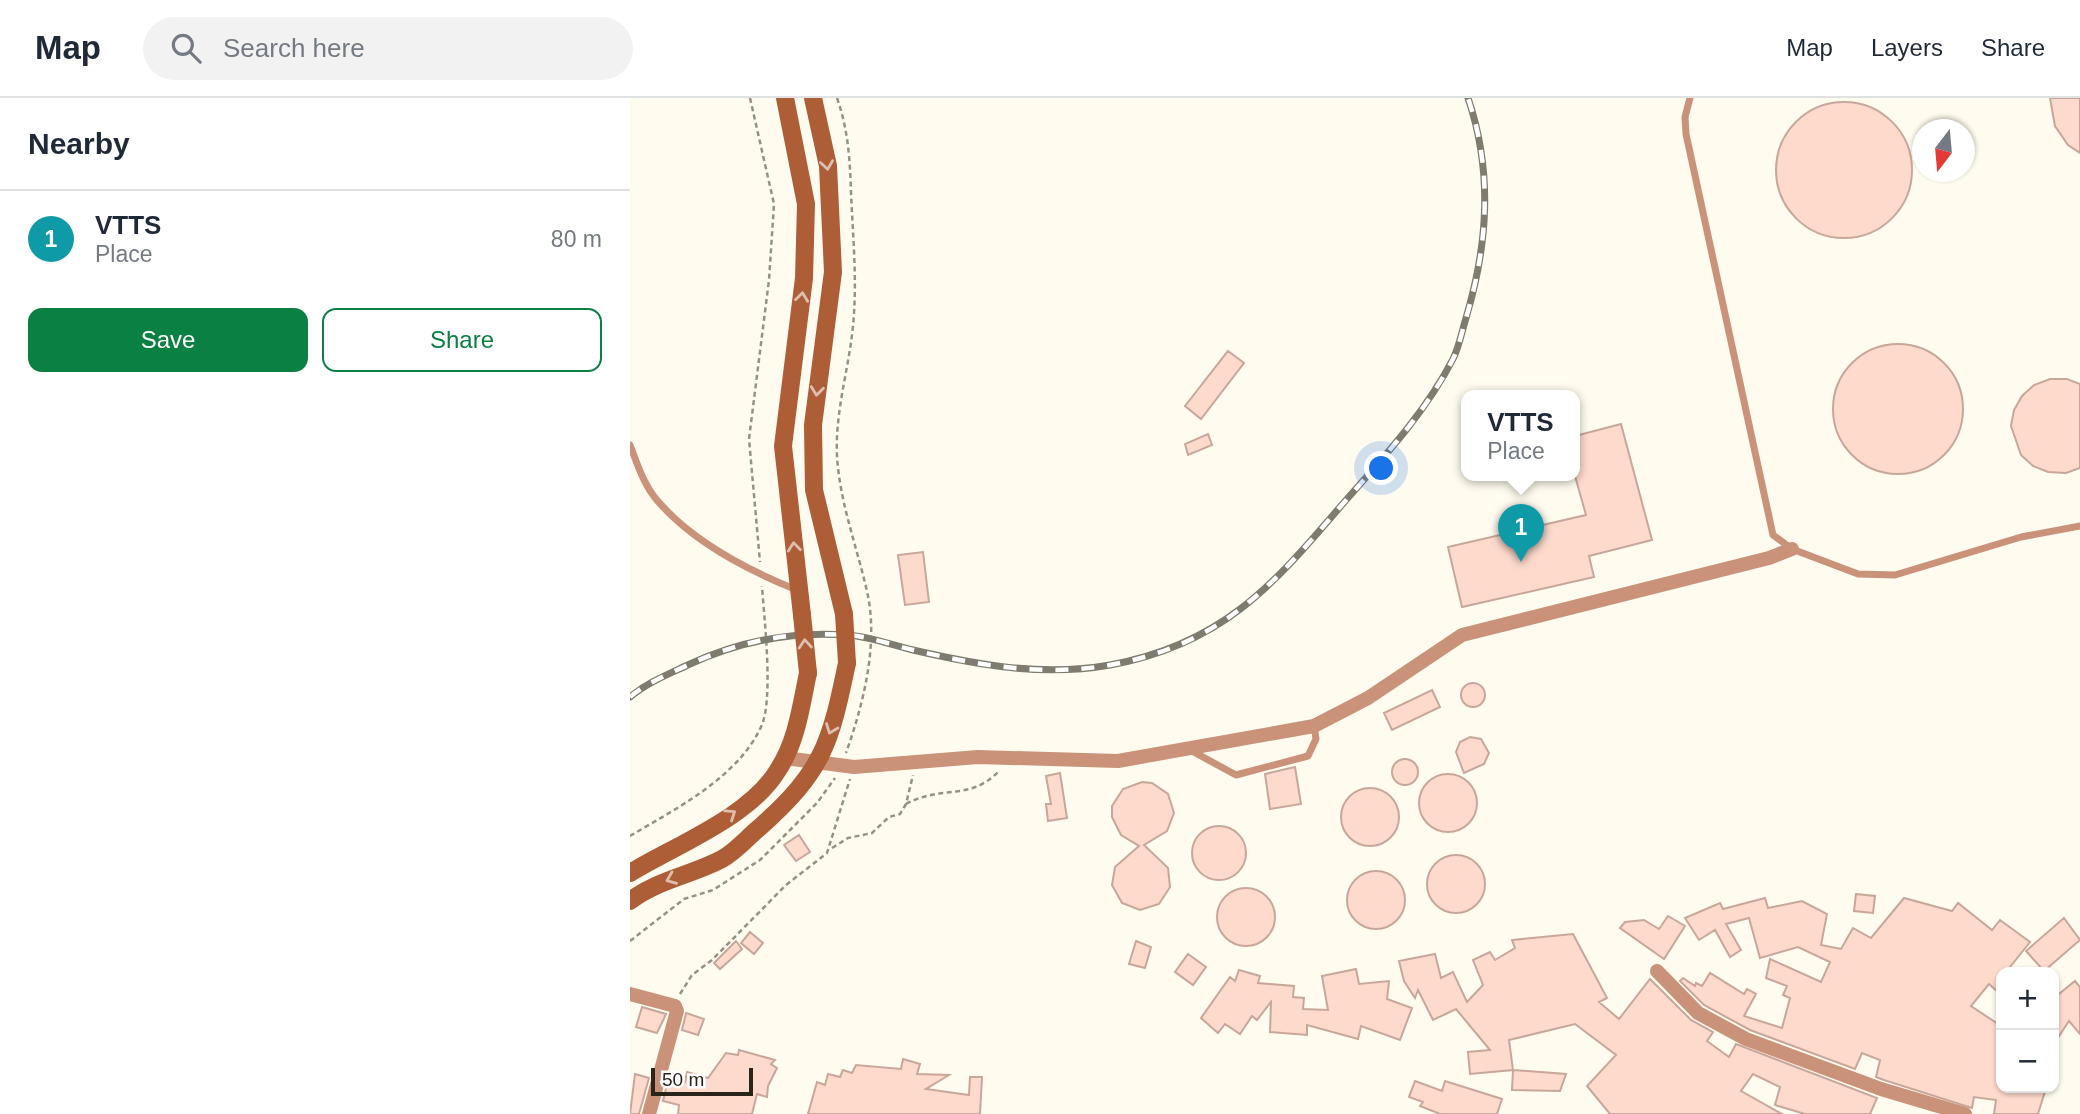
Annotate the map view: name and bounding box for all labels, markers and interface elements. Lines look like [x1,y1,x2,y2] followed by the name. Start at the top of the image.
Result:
[143,17,633,80] search box
[35,29,101,66] text: Map
[167,29,205,67] icon: search
[223,33,365,63] text: Search here
[1786,34,1833,61] text: Map
[1871,34,1943,61] text: Layers
[1981,34,2045,61] text: Share
[1912,119,1975,182] north arrow
[28,127,130,160] text: Nearby
[819,159,834,171] one-way arrow
[95,210,161,240] text: VTTS
[45,226,57,252] text: 1
[551,226,602,252] text: 80 m
[95,241,153,267] text: Place
[794,291,809,302] one-way arrow
[28,308,308,372] button: Save
[322,308,602,372] button: Share
[810,385,825,397] one-way arrow
[1461,390,1580,481] popup
[1487,407,1554,437] text: VTTS
[1487,438,1545,464] text: Place
[1364,451,1398,485] your location
[1498,504,1544,562] pin: 1
[786,541,801,553] one-way arrow
[798,638,813,649] one-way arrow
[826,723,840,735] one-way arrow
[723,810,736,822] one-way arrow
[666,871,678,885] one-way arrow
[1996,967,2059,1093] map controls
[1996,967,2059,1030] button: +
[1996,1030,2059,1093] button: −
[651,1065,752,1097] scale bar
[662,1069,704,1090] text: 50 m

